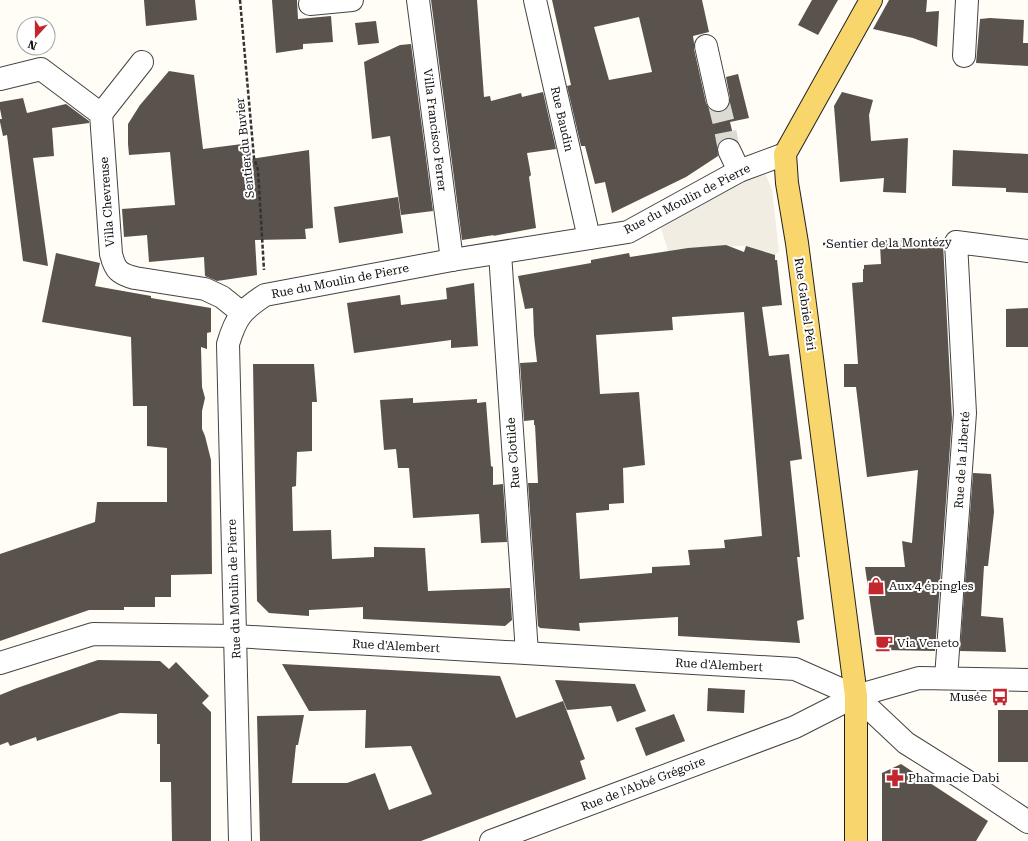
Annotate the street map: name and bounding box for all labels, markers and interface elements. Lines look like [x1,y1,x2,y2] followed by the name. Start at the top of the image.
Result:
[16,16,56,56] north arrow
[26,37,39,52] text: N
[421,68,449,192] street label: Villa Francisco Ferrer
[548,85,576,153] street label: Rue Baudin
[233,97,257,199] street label: Sentier du Buvier
[97,156,117,247] street label: Villa Chevreuse
[622,161,753,237] street label: Rue du Moulin de Pierre
[826,235,953,251] street label: Sentier de la Montézy
[792,257,818,352] street label: Rue Gabriel Péri
[270,261,410,301] street label: Rue du Moulin de Pierre
[952,411,972,509] street label: Rue de la Liberté
[504,417,522,489] street label: Rue Clotilde
[225,519,243,659] street label: Rue du Moulin de Pierre
[866,576,886,596] shop icon: Aux 4 épingles
[889,579,974,593] place label: Aux 4 épingles
[874,633,894,653] cafe icon: Via Veneto
[897,636,959,650] place label: Via Veneto
[352,637,441,655] street label: Rue d'Alembert
[675,656,764,674] street label: Rue d'Alembert
[990,687,1010,707] bus stop icon: Musée
[949,690,987,704] place label: Musée
[579,754,707,814] street label: Rue de l'Abbé Grégoire
[885,768,905,788] pharmacy icon: Pharmacie Dabi
[908,771,1000,785] place label: Pharmacie Dabi

